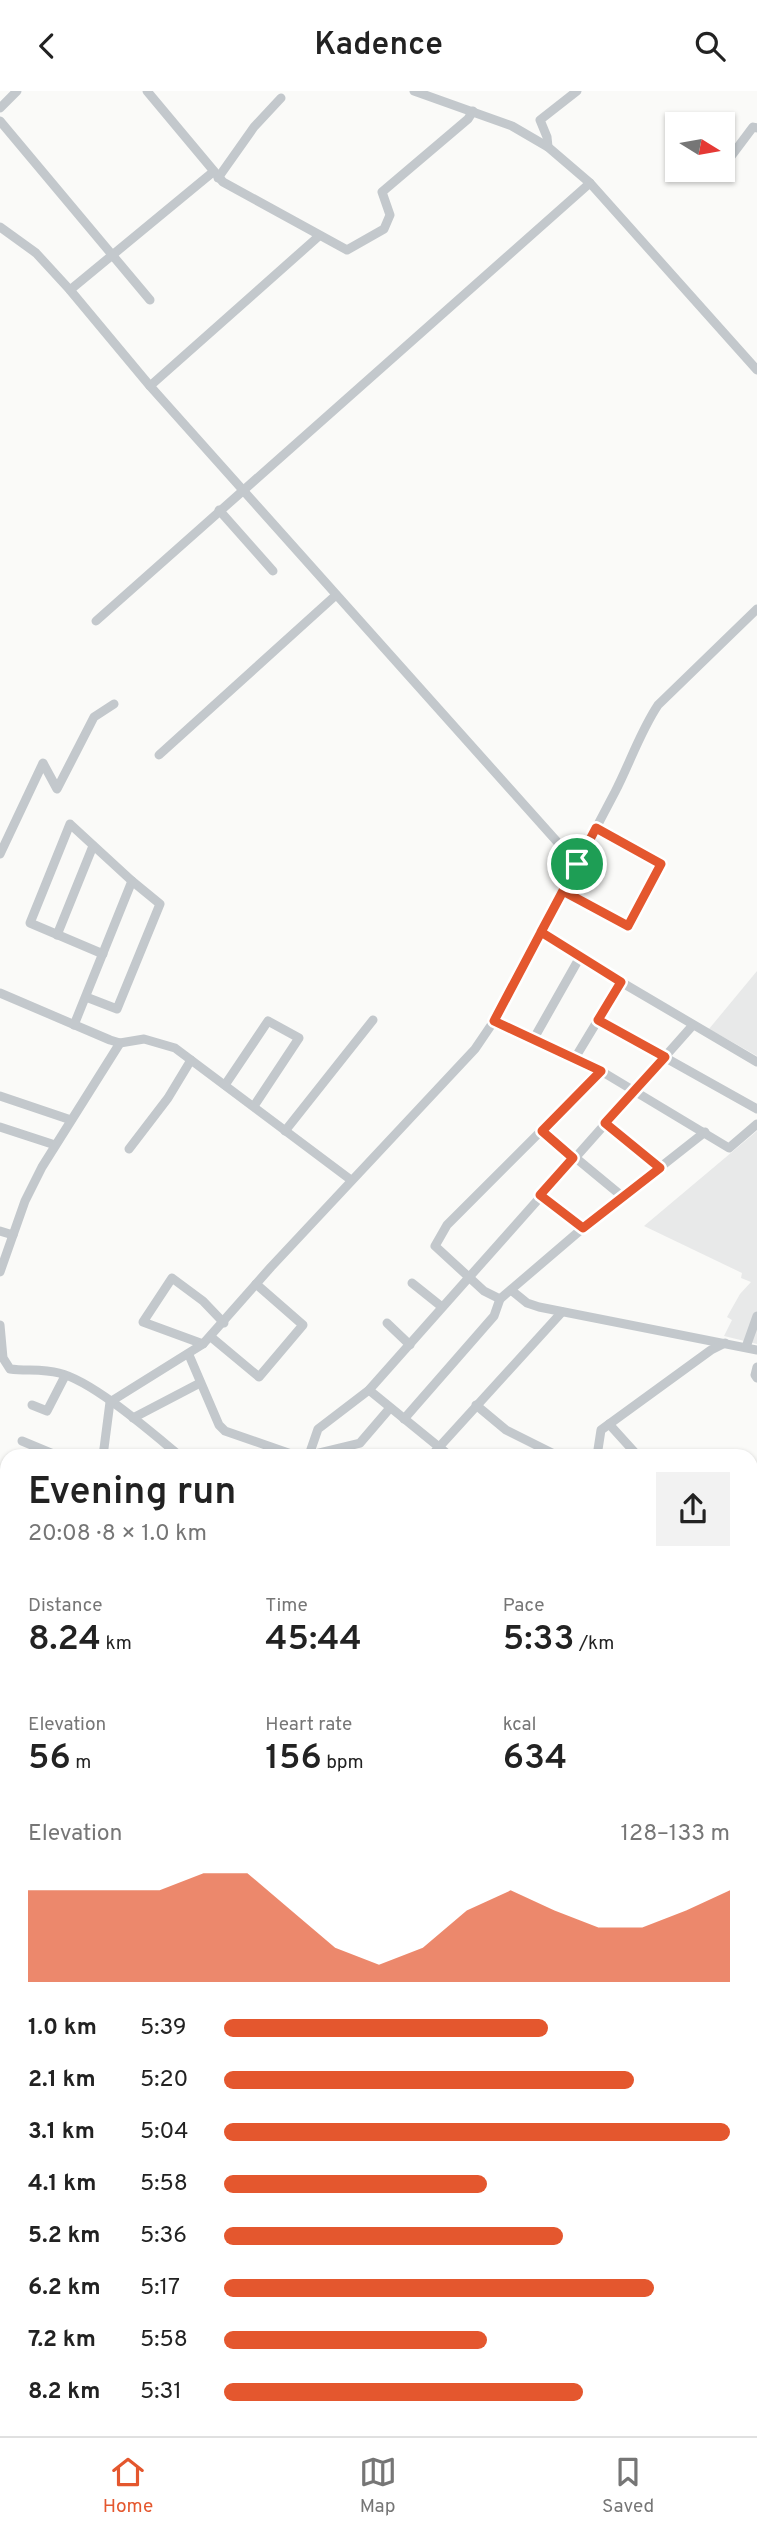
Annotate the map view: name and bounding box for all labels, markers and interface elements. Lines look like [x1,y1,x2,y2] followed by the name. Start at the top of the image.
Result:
[314,26,443,66] text: Kadence
[28,27,66,65] icon: back
[691,27,729,65] icon: search
[665,112,735,182] north arrow
[665,112,735,182] map controls
[547,834,607,894] pin
[558,845,596,883] icon: arrive
[28,1469,236,1518] text: Evening run
[656,1472,730,1546] button: share
[28,1520,207,1549] text: 20:08 · 8 × 1.0 km
[28,1594,103,1618] text: Distance
[265,1594,308,1618] text: Time
[503,1594,544,1618] text: Pace
[28,1618,101,1662] text: 8.24
[265,1618,362,1662] text: 45:44
[503,1618,574,1662] text: 5:33
[101,1632,132,1656] text: km
[574,1632,614,1656] text: /km
[28,1713,106,1737] text: Elevation
[265,1713,352,1737] text: Heart rate
[503,1713,536,1737] text: kcal
[28,1737,71,1781] text: 56
[265,1737,322,1781] text: 156
[503,1737,567,1781] text: 634
[71,1751,91,1775] text: m
[322,1751,364,1775] text: bpm
[28,1820,123,1849] text: Elevation
[621,1820,730,1849] text: 128–133 m
[28,2014,97,2043] text: 1.0 km
[140,2014,187,2043] text: 5:39
[28,2066,96,2095] text: 2.1 km
[140,2066,188,2095] text: 5:20
[28,2118,95,2147] text: 3.1 km
[140,2118,189,2147] text: 5:04
[28,2170,96,2199] text: 4.1 km
[140,2170,188,2199] text: 5:58
[28,2222,101,2251] text: 5.2 km
[140,2222,187,2251] text: 5:36
[28,2274,101,2303] text: 6.2 km
[140,2274,180,2303] text: 5:17
[28,2326,96,2355] text: 7.2 km
[140,2326,188,2355] text: 5:58
[28,2378,100,2407] text: 8.2 km
[140,2378,182,2407] text: 5:31
[103,2453,153,2519] tab: Home
[359,2453,397,2519] tab: Map
[602,2453,654,2519] tab: Saved

